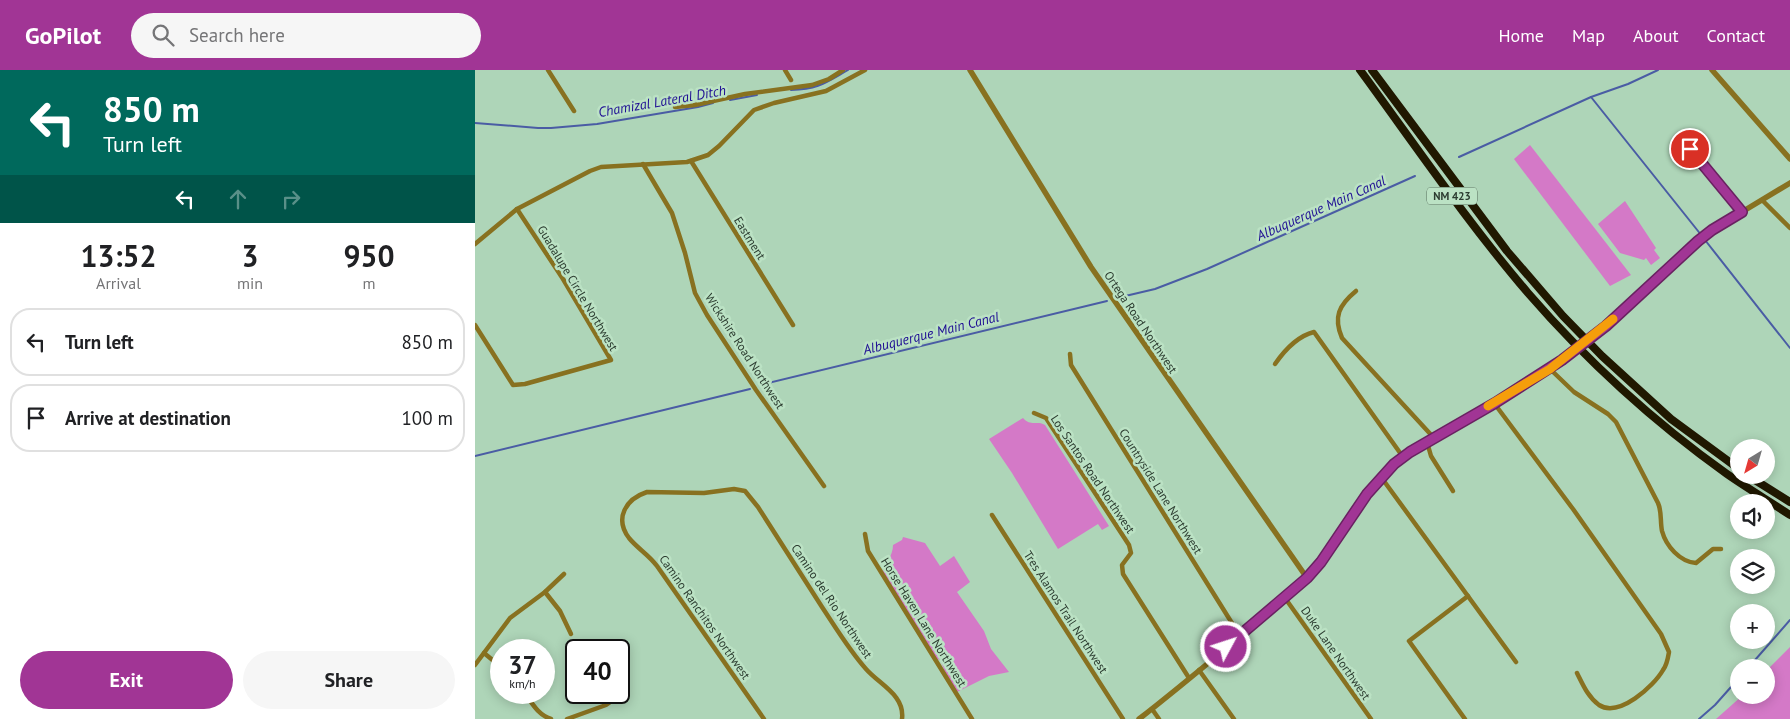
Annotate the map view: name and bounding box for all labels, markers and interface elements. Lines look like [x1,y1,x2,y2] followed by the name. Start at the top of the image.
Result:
[131,13,481,58] search box
[25,20,101,51] text: GoPilot
[149,21,177,49] icon: search
[189,23,285,47] text: Search here
[1498,24,1544,47] text: Home
[1572,24,1605,47] text: Map
[1633,24,1679,47] text: About
[1707,24,1765,47] text: Contact
[597,81,727,121] water label: Chamizal Lateral Ditch
[103,86,200,132] text: 850 m
[20,90,85,155] icon: left
[1669,128,1711,170] pin
[103,130,182,158] text: Turn left
[1676,135,1704,163] icon: arrive
[1253,171,1389,245] water label: Albuquerque Main Canal
[171,185,199,213] icon: left
[224,185,252,213] icon: ahead
[277,185,305,213] icon: right
[1427,188,1477,204] road number: NM 423
[731,214,769,262] street label: Eastment
[535,223,621,353] street label: Guadalupe Circle Northwest
[80,236,157,275] text: 13:52
[242,236,259,275] text: 3
[343,236,395,275] text: 950
[1101,268,1181,376] street label: Ortega Road Northwest
[96,273,141,293] text: Arrival
[237,273,263,293] text: min
[363,273,376,293] text: m
[702,290,788,412] street label: Wickshire Road Northwest
[860,307,1001,359] water label: Albuquerque Main Canal
[22,328,50,356] icon: left
[65,330,134,354] text: Turn left
[401,330,453,354] text: 850 m
[22,404,50,432] icon: arrive
[65,406,231,430] text: Arrive at destination
[401,406,453,430] text: 100 m
[1048,412,1138,536] street label: Los Santos Road Northwest
[1116,426,1206,556] street label: Countryside Lane Northwest
[1730,439,1775,484] north arrow
[1730,439,1775,704] map controls
[1730,494,1775,539] button: sound
[788,541,876,661] street label: Camino del Rio Northwest
[1021,548,1111,676] street label: Tres Alamos Trail Northwest
[1730,549,1775,594] button: layers
[656,552,754,682] street label: Camino Ranchitos Northwest
[878,555,970,689] street label: Horse Haven Lane Northwest
[1298,603,1374,703] street label: Duke Lane Northwest
[1730,604,1775,649] button: +
[1199,620,1251,672] position arrow
[565,639,630,704] speed limit sign: 40
[508,649,537,681] text: 37
[20,651,233,709] button: Exit
[243,651,455,709] button: Share
[1730,659,1775,704] button: −
[509,676,536,691] text: km/h

